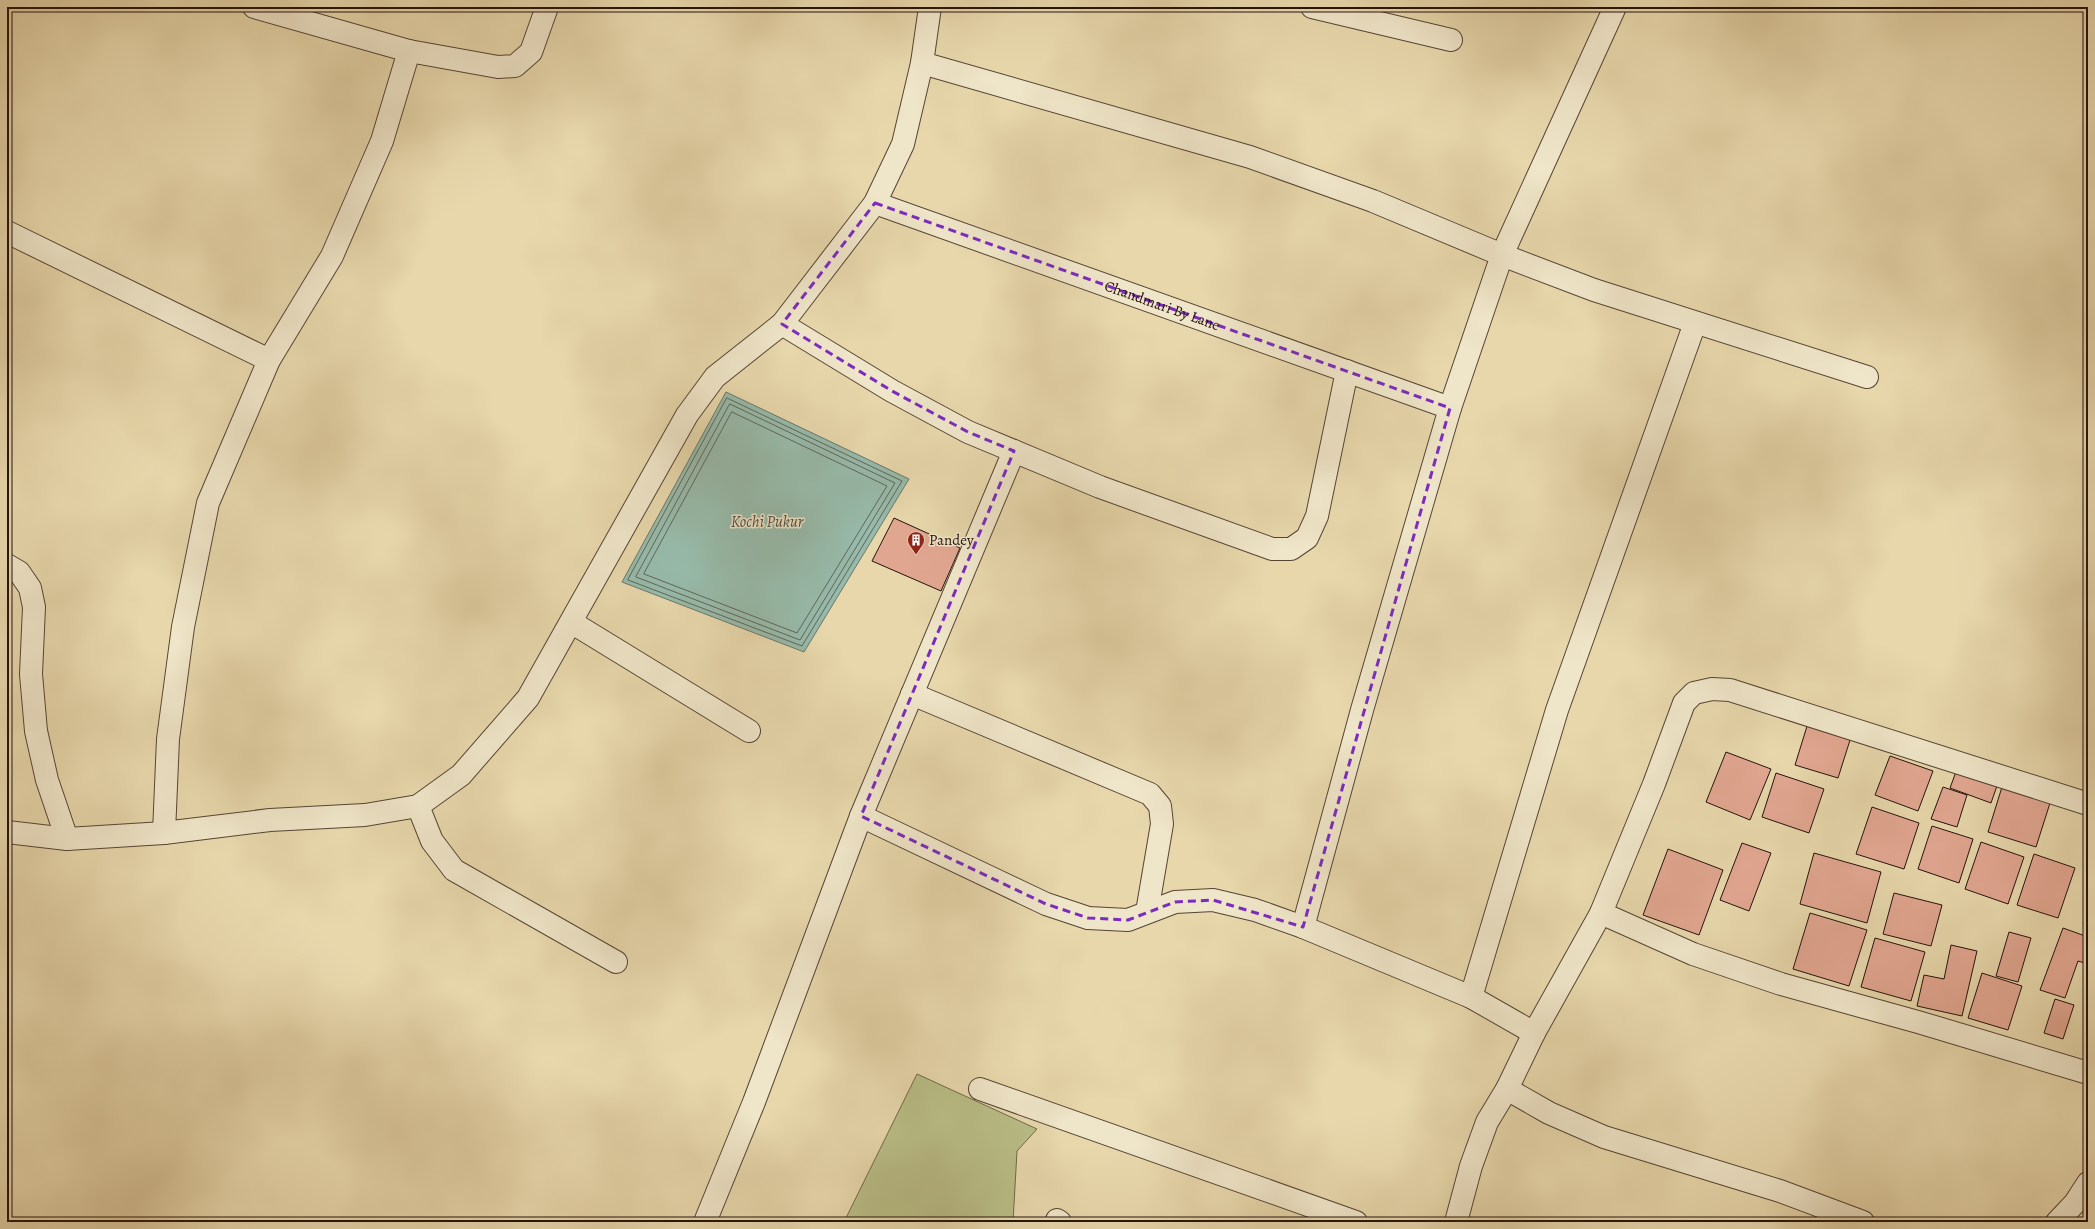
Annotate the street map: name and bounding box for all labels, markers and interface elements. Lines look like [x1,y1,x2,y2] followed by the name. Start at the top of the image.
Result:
[1102,276,1223,335] street label: Chandmari By Lane
[731,511,804,533] water label: Kochi Pukur
[906,530,926,555] building icon: Pandey
[929,530,974,550] place label: Pandey

